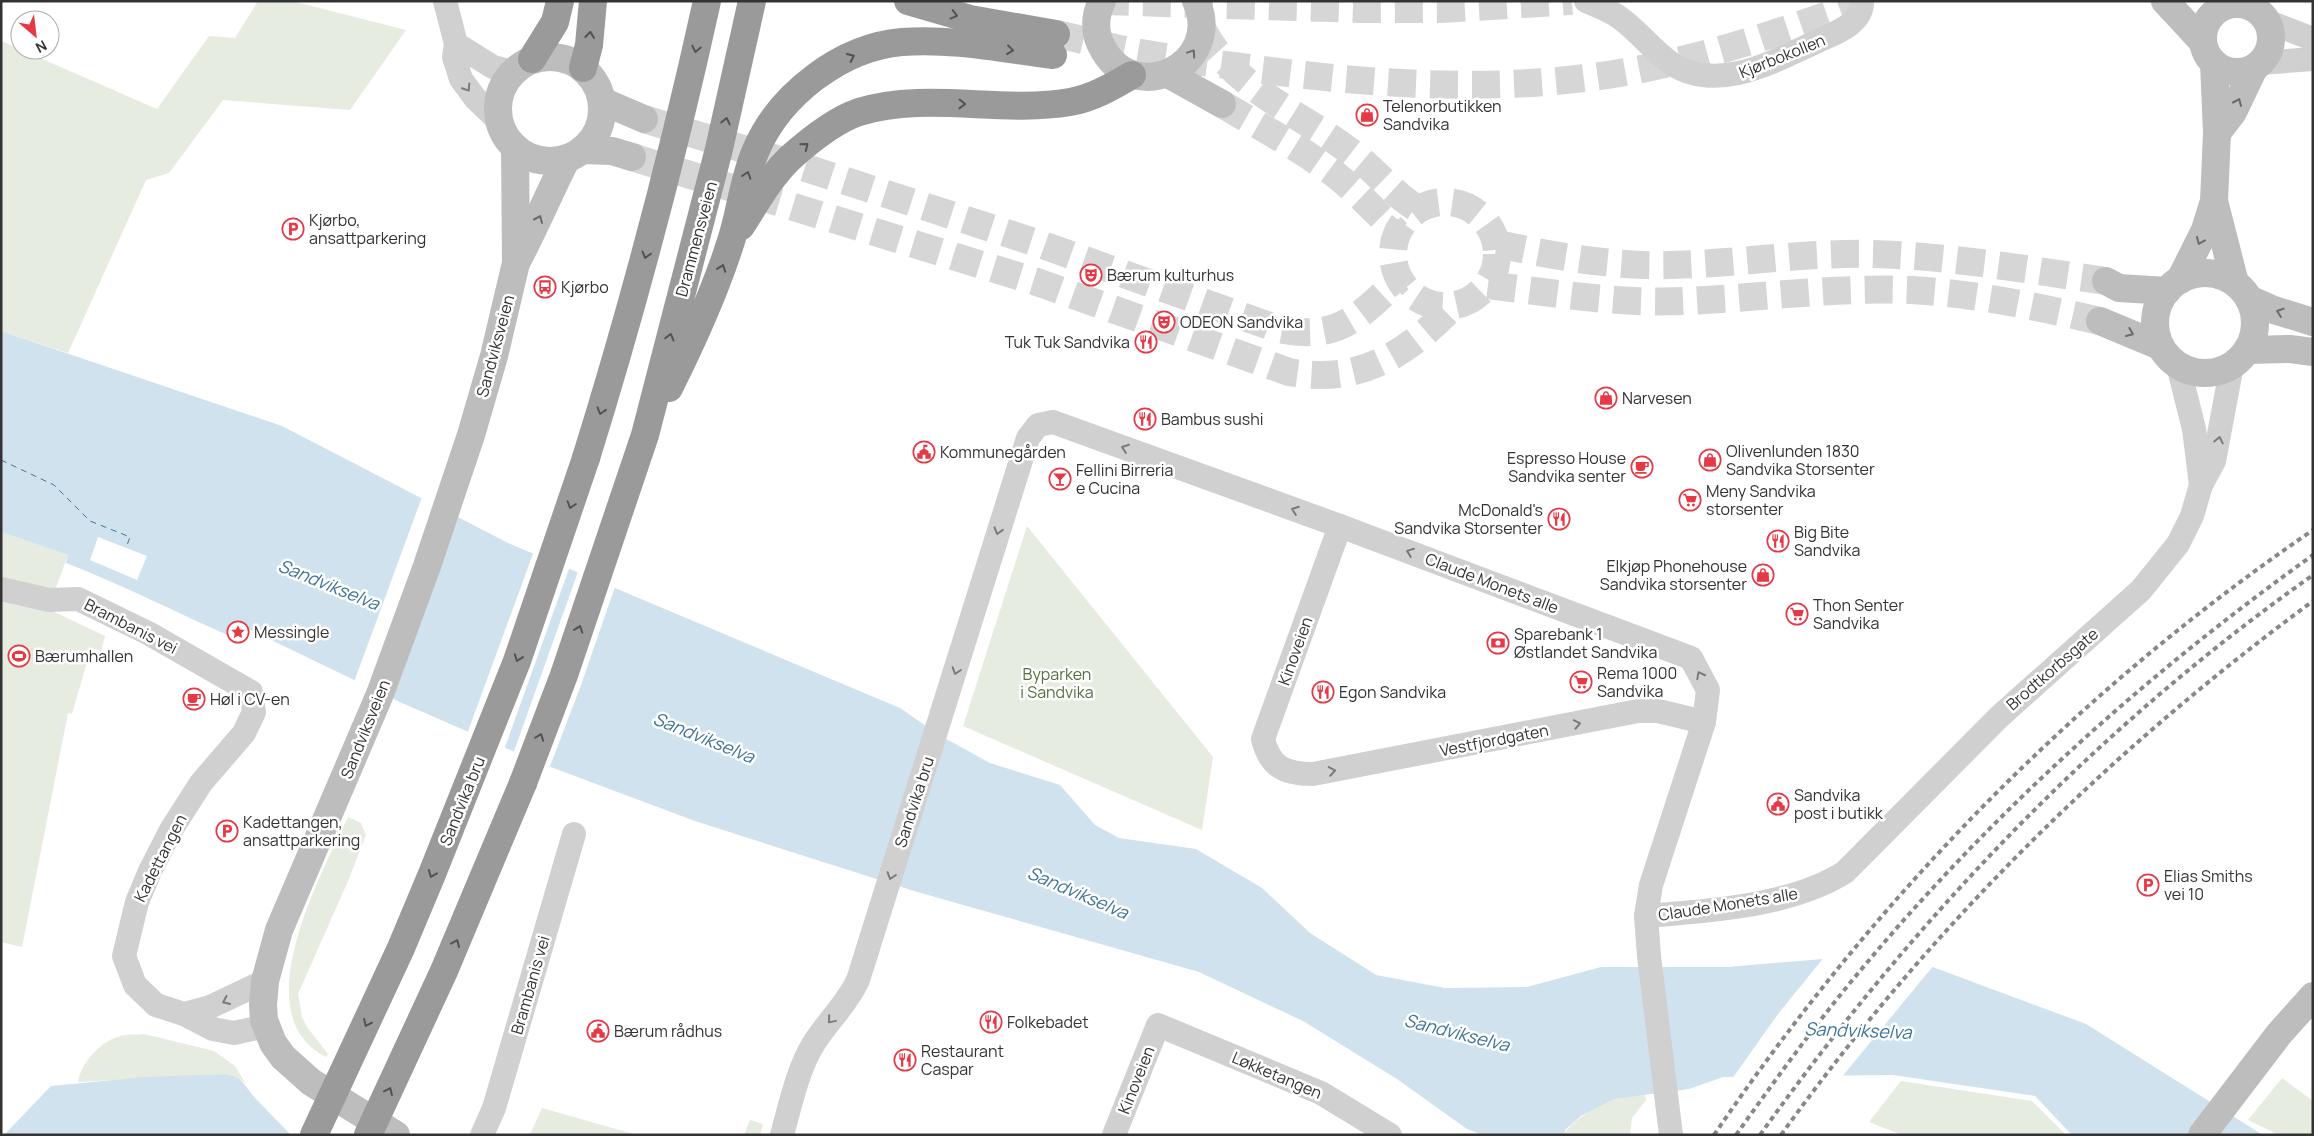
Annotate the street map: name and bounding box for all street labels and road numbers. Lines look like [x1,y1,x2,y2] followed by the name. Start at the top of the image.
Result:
[1736,29,1828,83] street label: Kjørbokollen
[670,179,722,299] street label: Drammensveien
[471,292,519,400] street label: Sandviksveien
[1422,547,1562,619] street label: Claude Monets alle
[81,593,181,659] street label: Brambanis vei
[1272,614,1318,688] street label: Kinoveien
[2001,623,2103,715] street label: Brodtkorbsgate
[335,676,395,782] street label: Sandviksveien
[1438,719,1550,761] street label: Vestfjordgaten
[434,753,490,849] street label: Sandvika bru
[889,754,939,850] street label: Sandvika bru
[129,810,191,906] street label: Kadettangen
[1657,882,1799,926] street label: Claude Monets alle
[505,933,555,1037] street label: Brambanis vei
[1112,1043,1160,1117] street label: Kinoveien
[1229,1046,1325,1104] street label: Løkketangen

